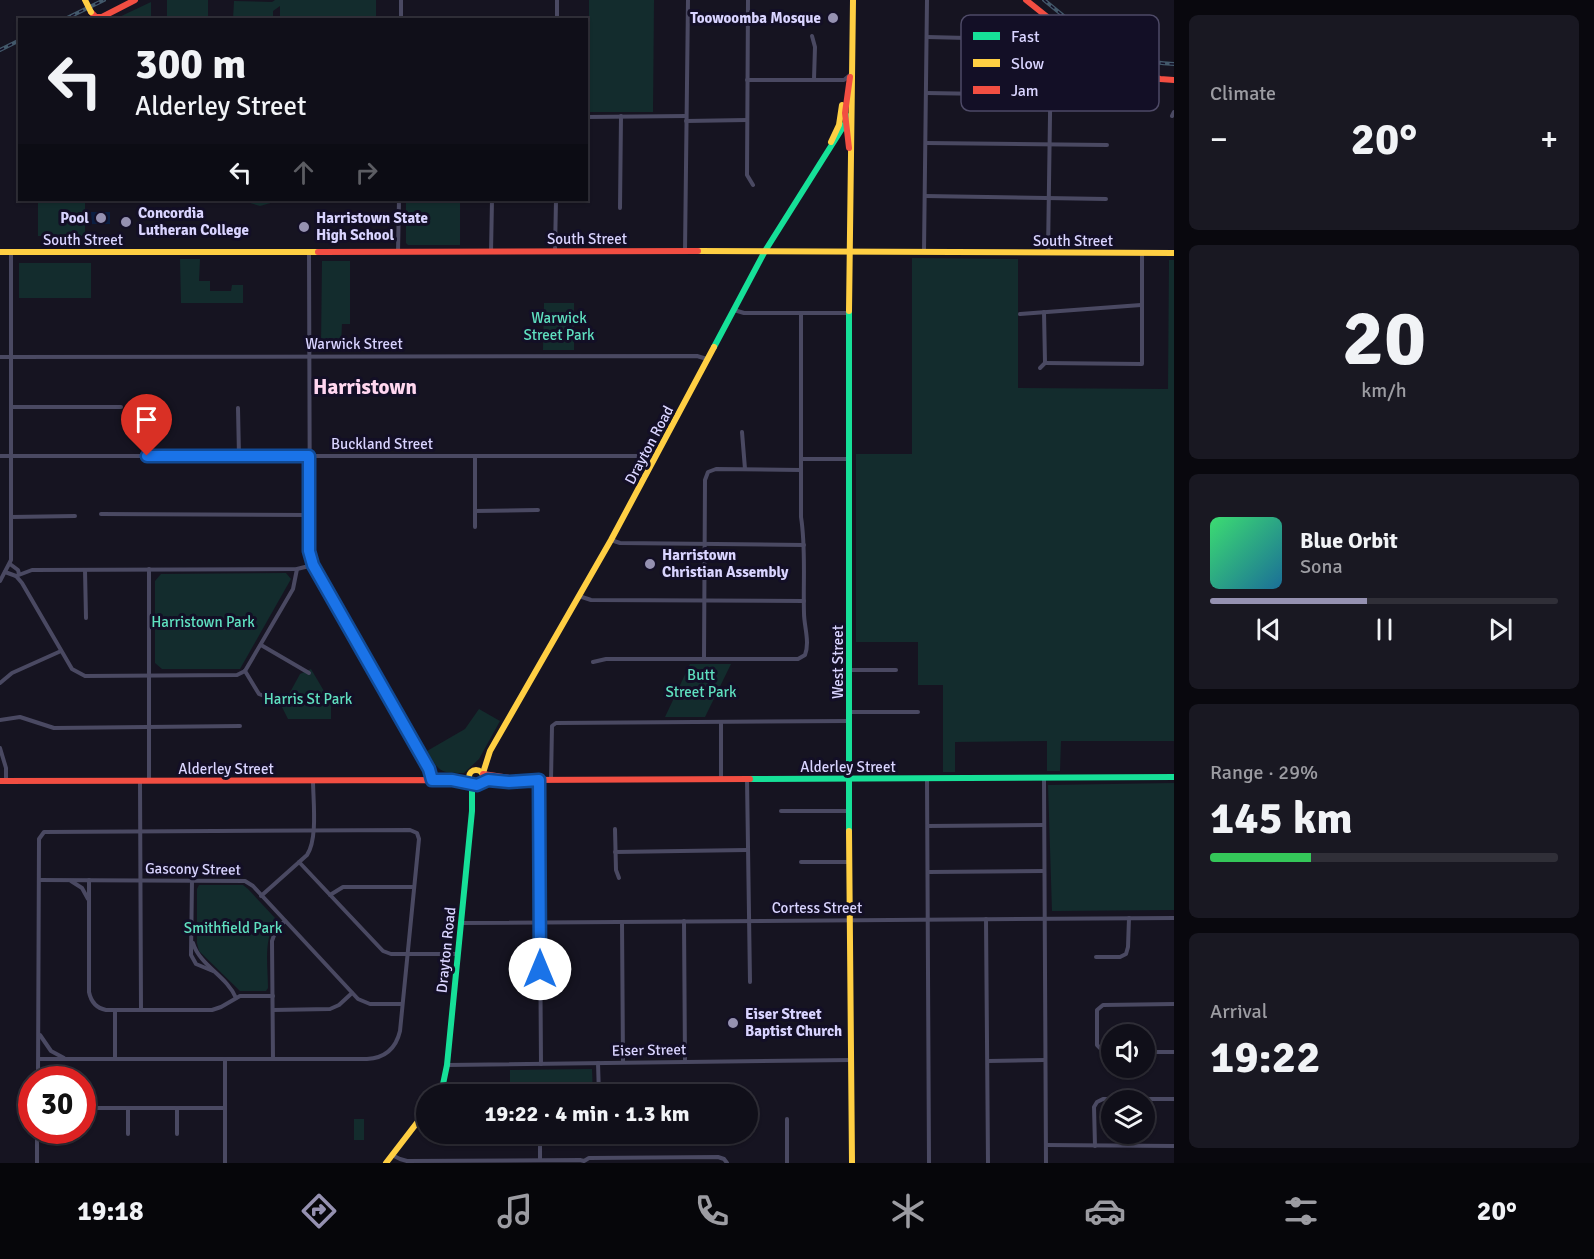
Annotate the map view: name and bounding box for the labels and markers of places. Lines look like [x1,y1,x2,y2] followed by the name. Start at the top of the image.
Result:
[690,9,821,27] place label: Toowoomba Mosque
[826,11,840,25] marker: Toowoomba Mosque
[138,204,249,239] place label: Concordia Lutheran College
[60,209,89,227] place label: Pool
[316,209,428,244] place label: Harristown State High School
[94,211,108,225] marker: Pool
[119,215,133,229] marker: Concordia Lutheran College
[297,220,311,234] marker: Harristown State High School
[121,394,172,456] pin
[662,546,789,581] place label: Harristown Christian Assembly
[643,557,657,571] marker: Harristown Christian Assembly
[745,1005,842,1040] place label: Eiser Street Baptist Church
[726,1016,740,1030] marker: Eiser Street Baptist Church

